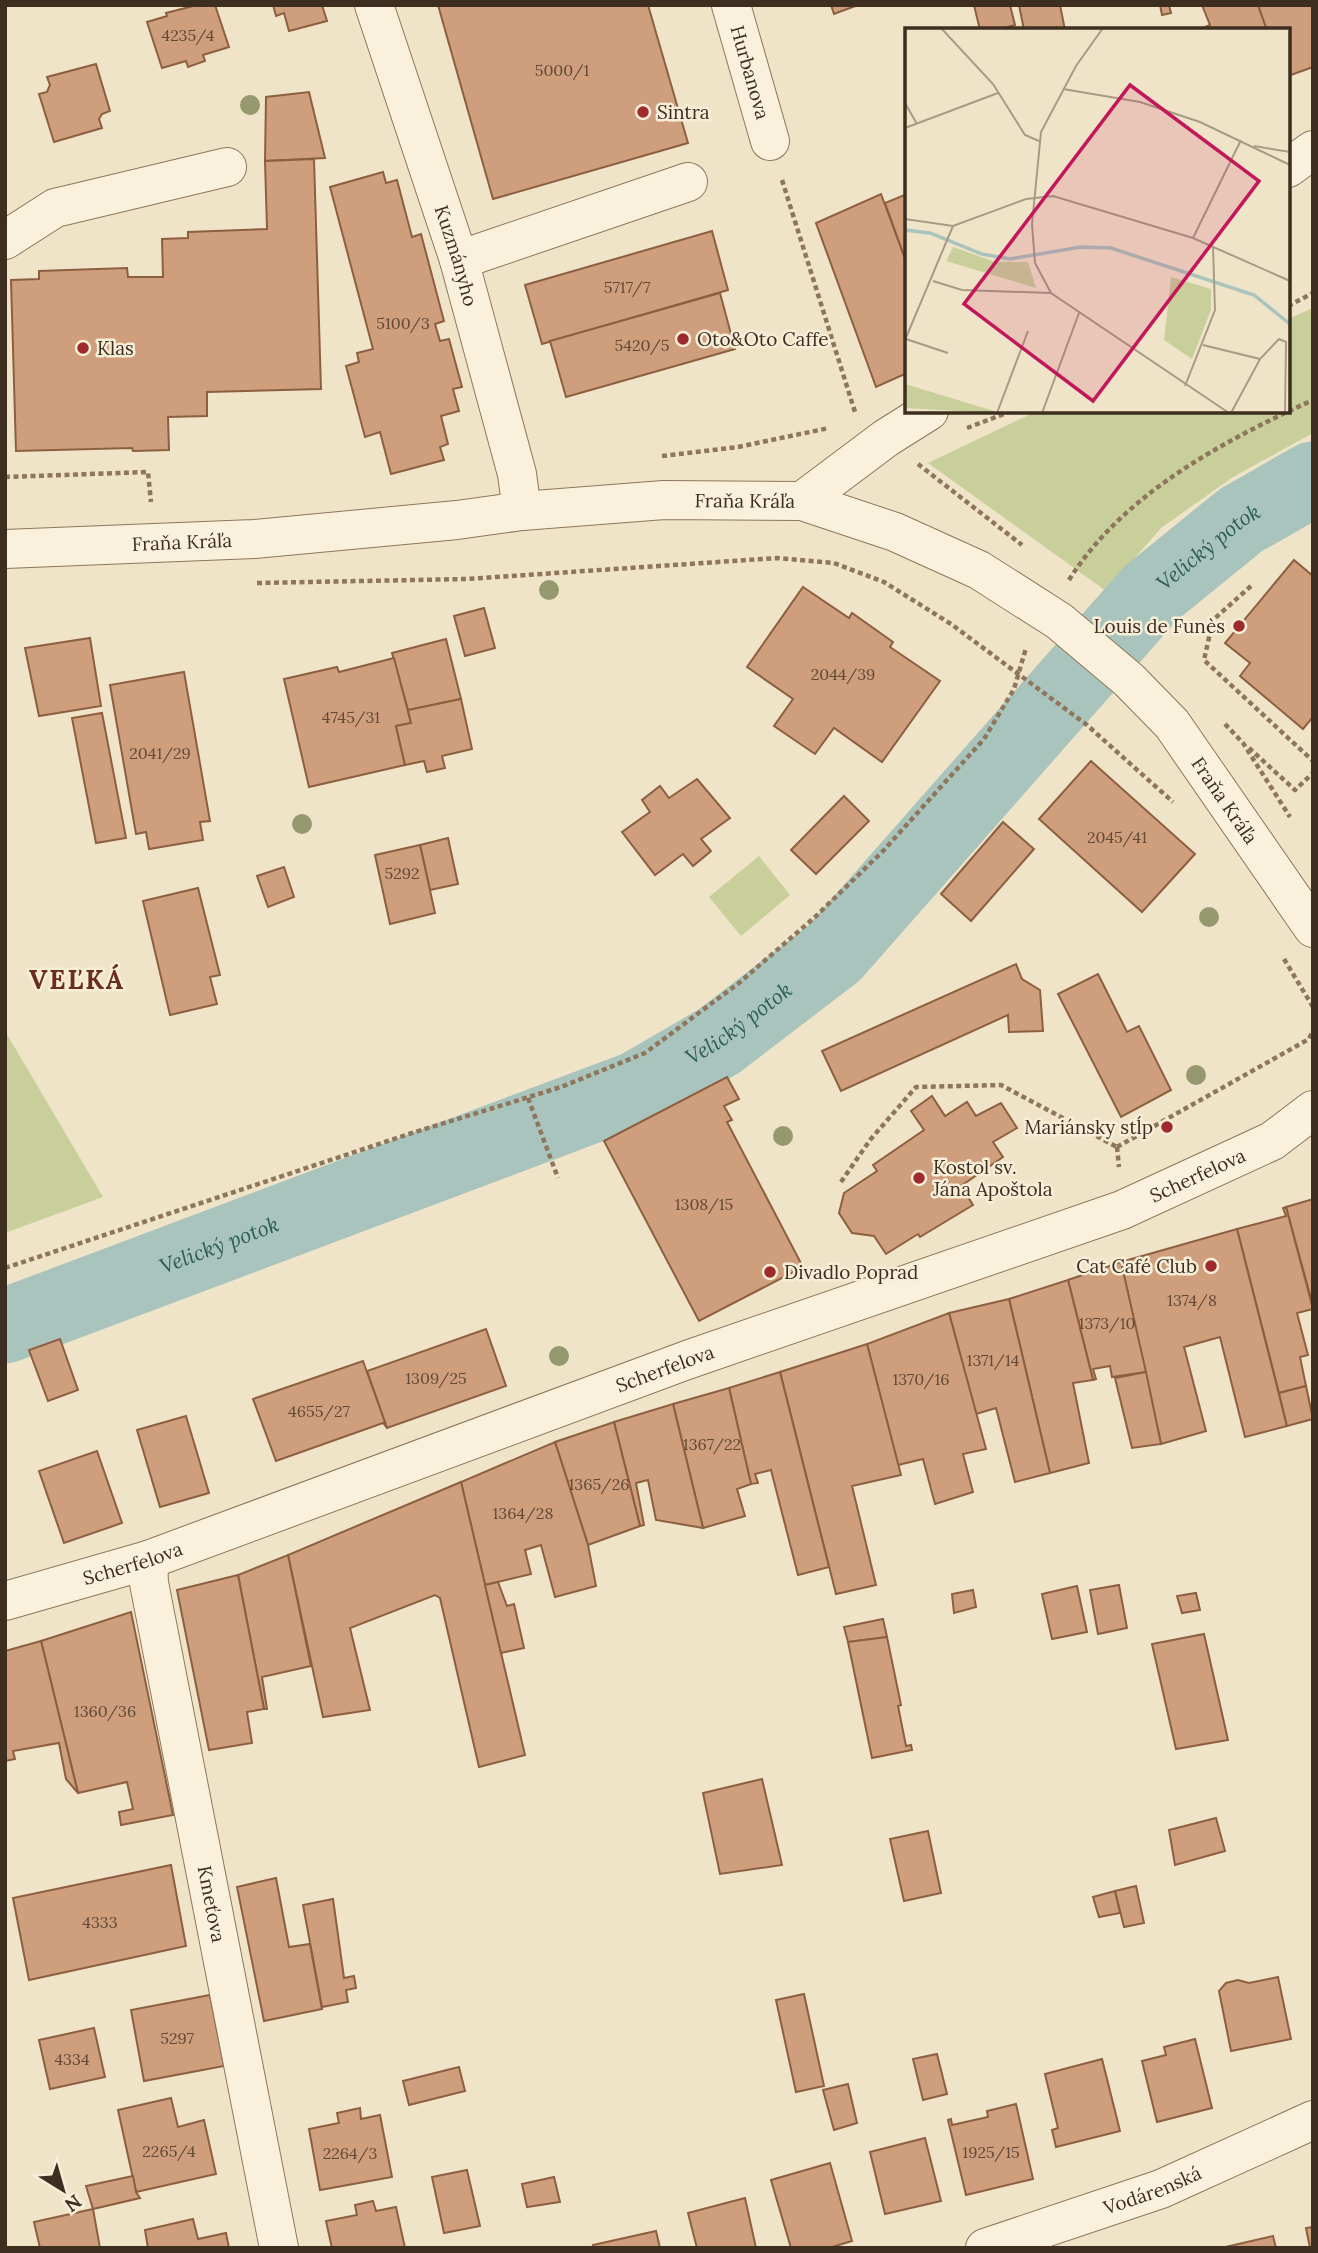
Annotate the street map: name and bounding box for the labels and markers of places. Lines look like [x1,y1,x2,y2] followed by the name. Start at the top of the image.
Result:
[657,100,710,124] place label: Sintra
[635,104,651,120] marker: Sintra
[697,327,829,351] place label: Oto&Oto Caffe
[675,331,691,347] marker: Oto&Oto Caffe
[97,336,134,360] place label: Klas
[75,340,91,356] marker: Klas
[1094,614,1225,638] place label: Louis de Funès
[1231,618,1247,634] marker: Louis de Funès
[1024,1115,1153,1139] place label: Mariánsky stĺp
[1159,1119,1175,1135] marker: Mariánsky stĺp
[932,1155,1053,1201] place label: Kostol sv. Jána Apoštola
[911,1170,927,1186] marker: Kostol sv. Jána Apoštola
[1076,1254,1197,1278] place label: Cat Café Club
[1203,1258,1219,1274] marker: Cat Café Club
[784,1260,918,1284] place label: Divadlo Poprad
[762,1264,778,1280] marker: Divadlo Poprad

